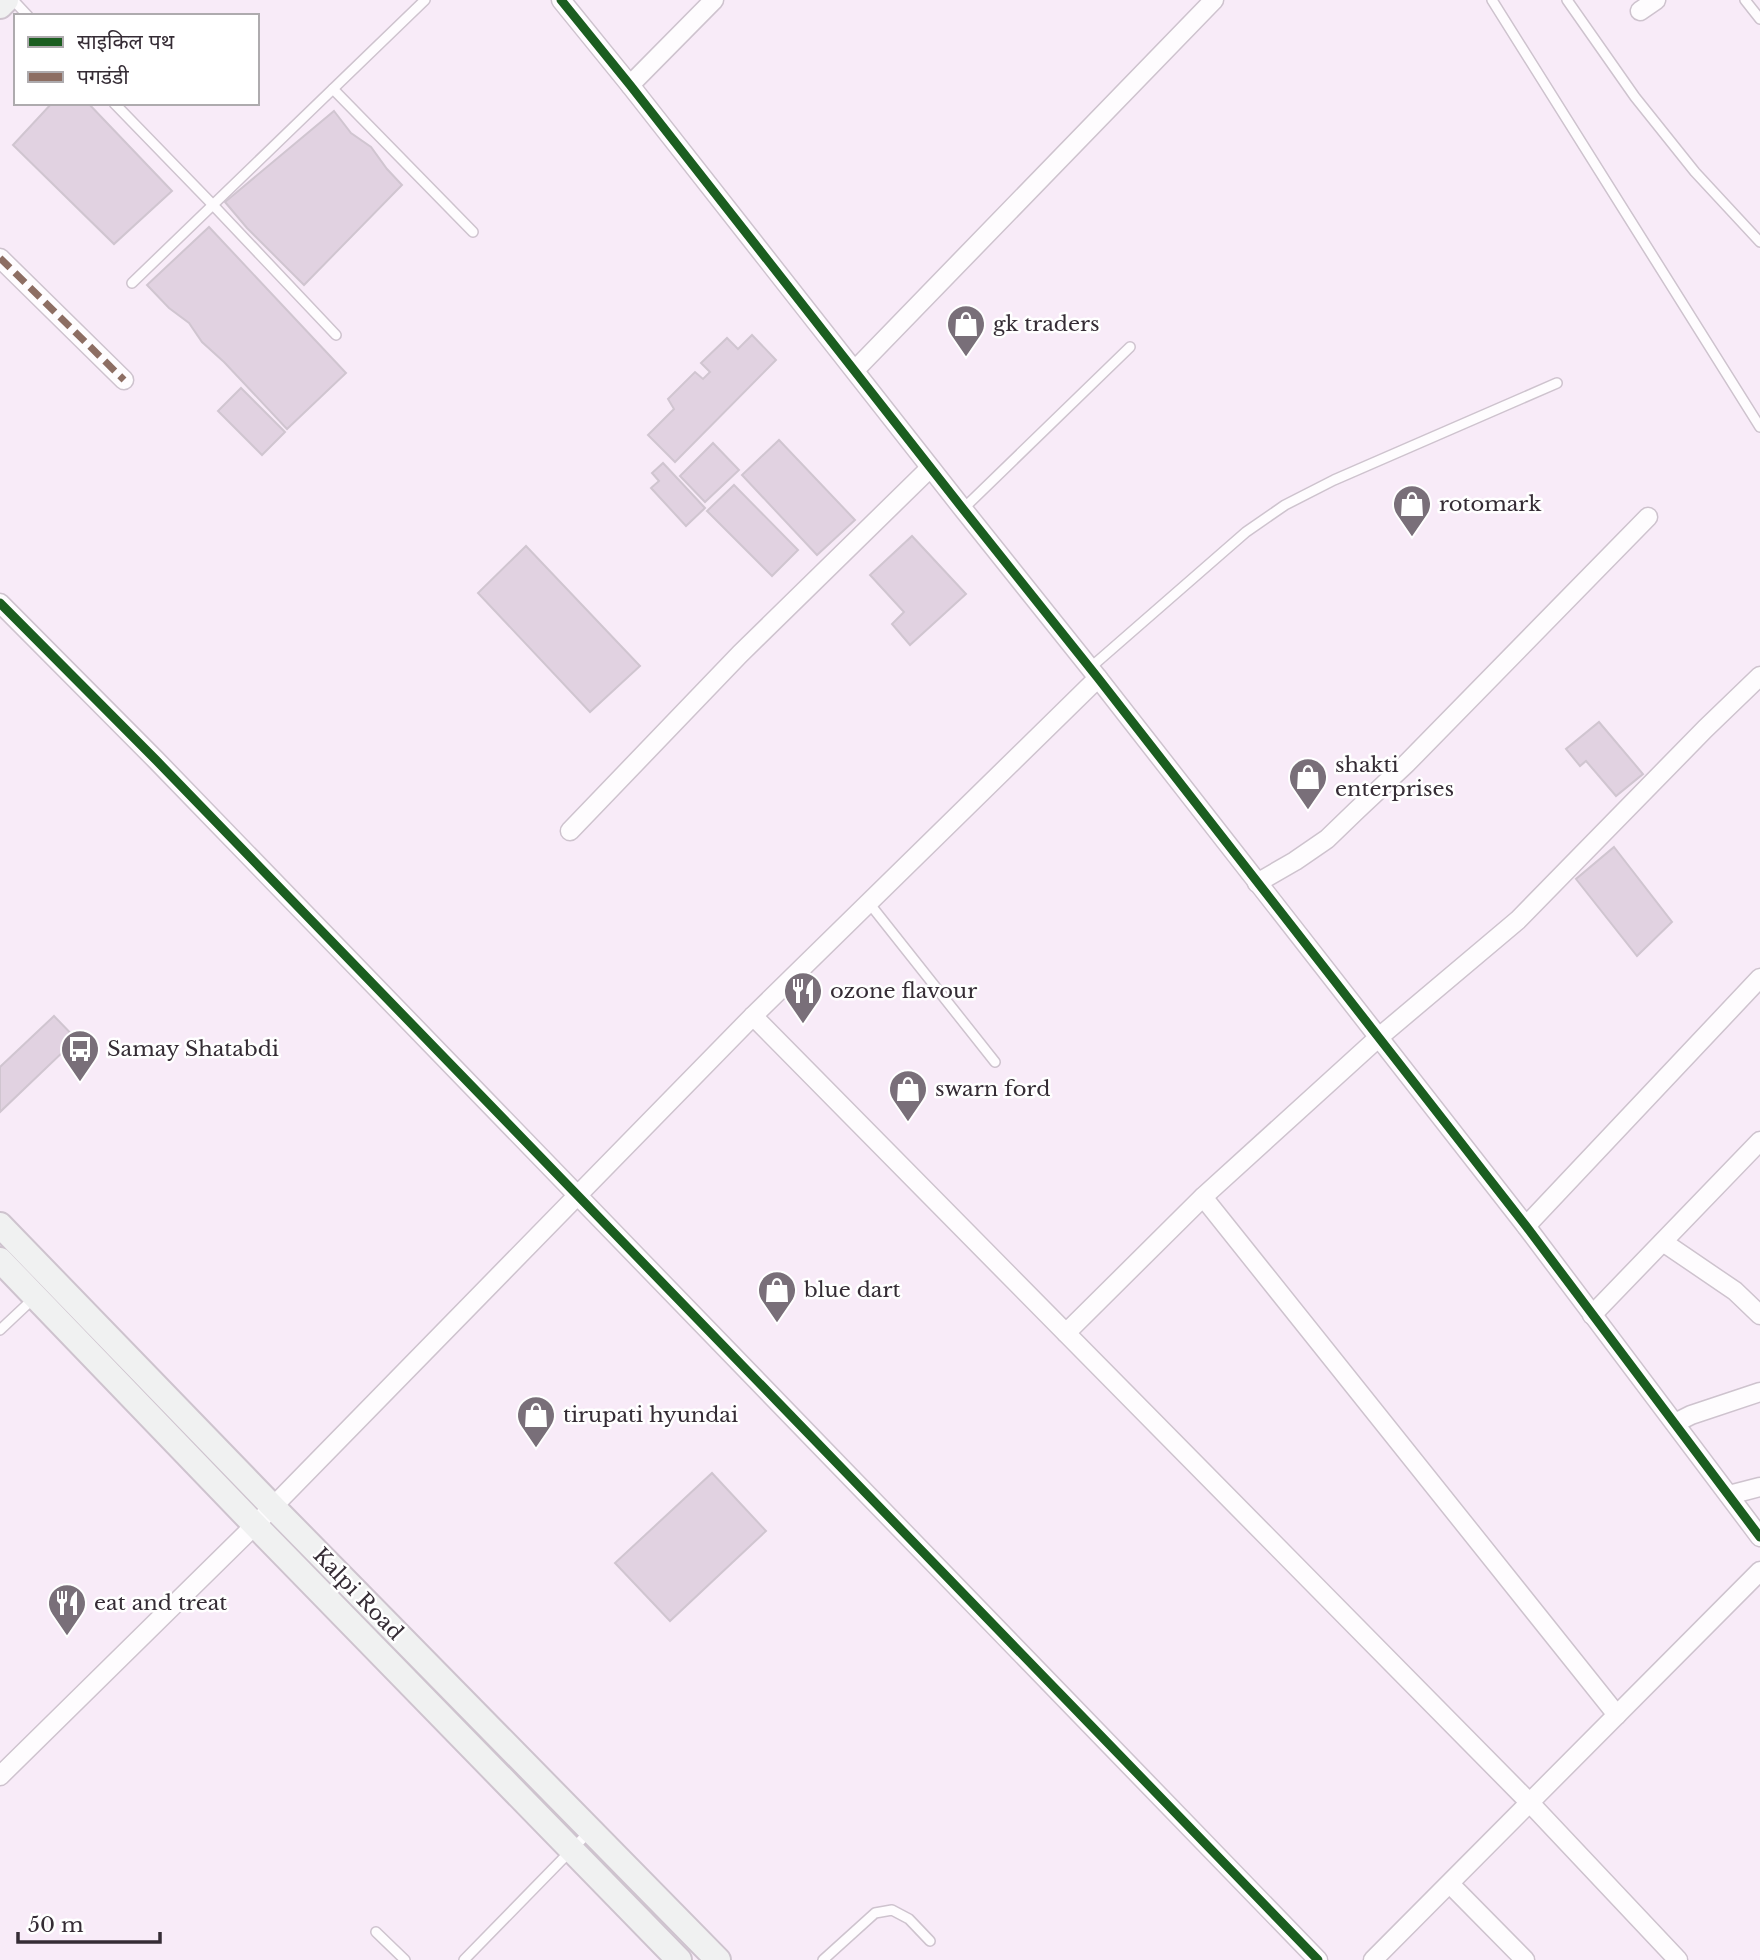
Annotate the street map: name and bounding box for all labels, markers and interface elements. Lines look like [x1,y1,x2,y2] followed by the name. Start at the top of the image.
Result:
[14,14,259,105] legend
[77,29,175,55] text: साइकिल पथ
[77,64,129,90] text: पगडंडी
[945,303,987,358] shop icon: gk traders
[993,311,1100,337] place label: gk traders
[1391,483,1433,538] shop icon: rotomark
[1439,491,1541,517] place label: rotomark
[1335,752,1454,802] place label: shakti enterprises
[1287,756,1329,811] shop icon: shakti enterprises
[782,970,824,1025] restaurant icon: ozone flavour
[830,978,977,1004] place label: ozone flavour
[59,1028,101,1083] bus stop icon: Samay Shatabdi
[107,1036,279,1062] place label: Samay Shatabdi
[887,1068,929,1123] shop icon: swarn ford
[935,1076,1050,1102] place label: swarn ford
[756,1269,798,1324] shop icon: blue dart
[803,1277,901,1303] place label: blue dart
[515,1394,557,1449] shop icon: tirupati hyundai
[563,1402,738,1428] place label: tirupati hyundai
[308,1542,408,1646] street label: Kalpi Road
[46,1582,88,1637] restaurant icon: eat and treat
[94,1590,227,1616] place label: eat and treat
[18,1900,159,1944] scale bar
[28,1912,84,1938] text: 50 m

